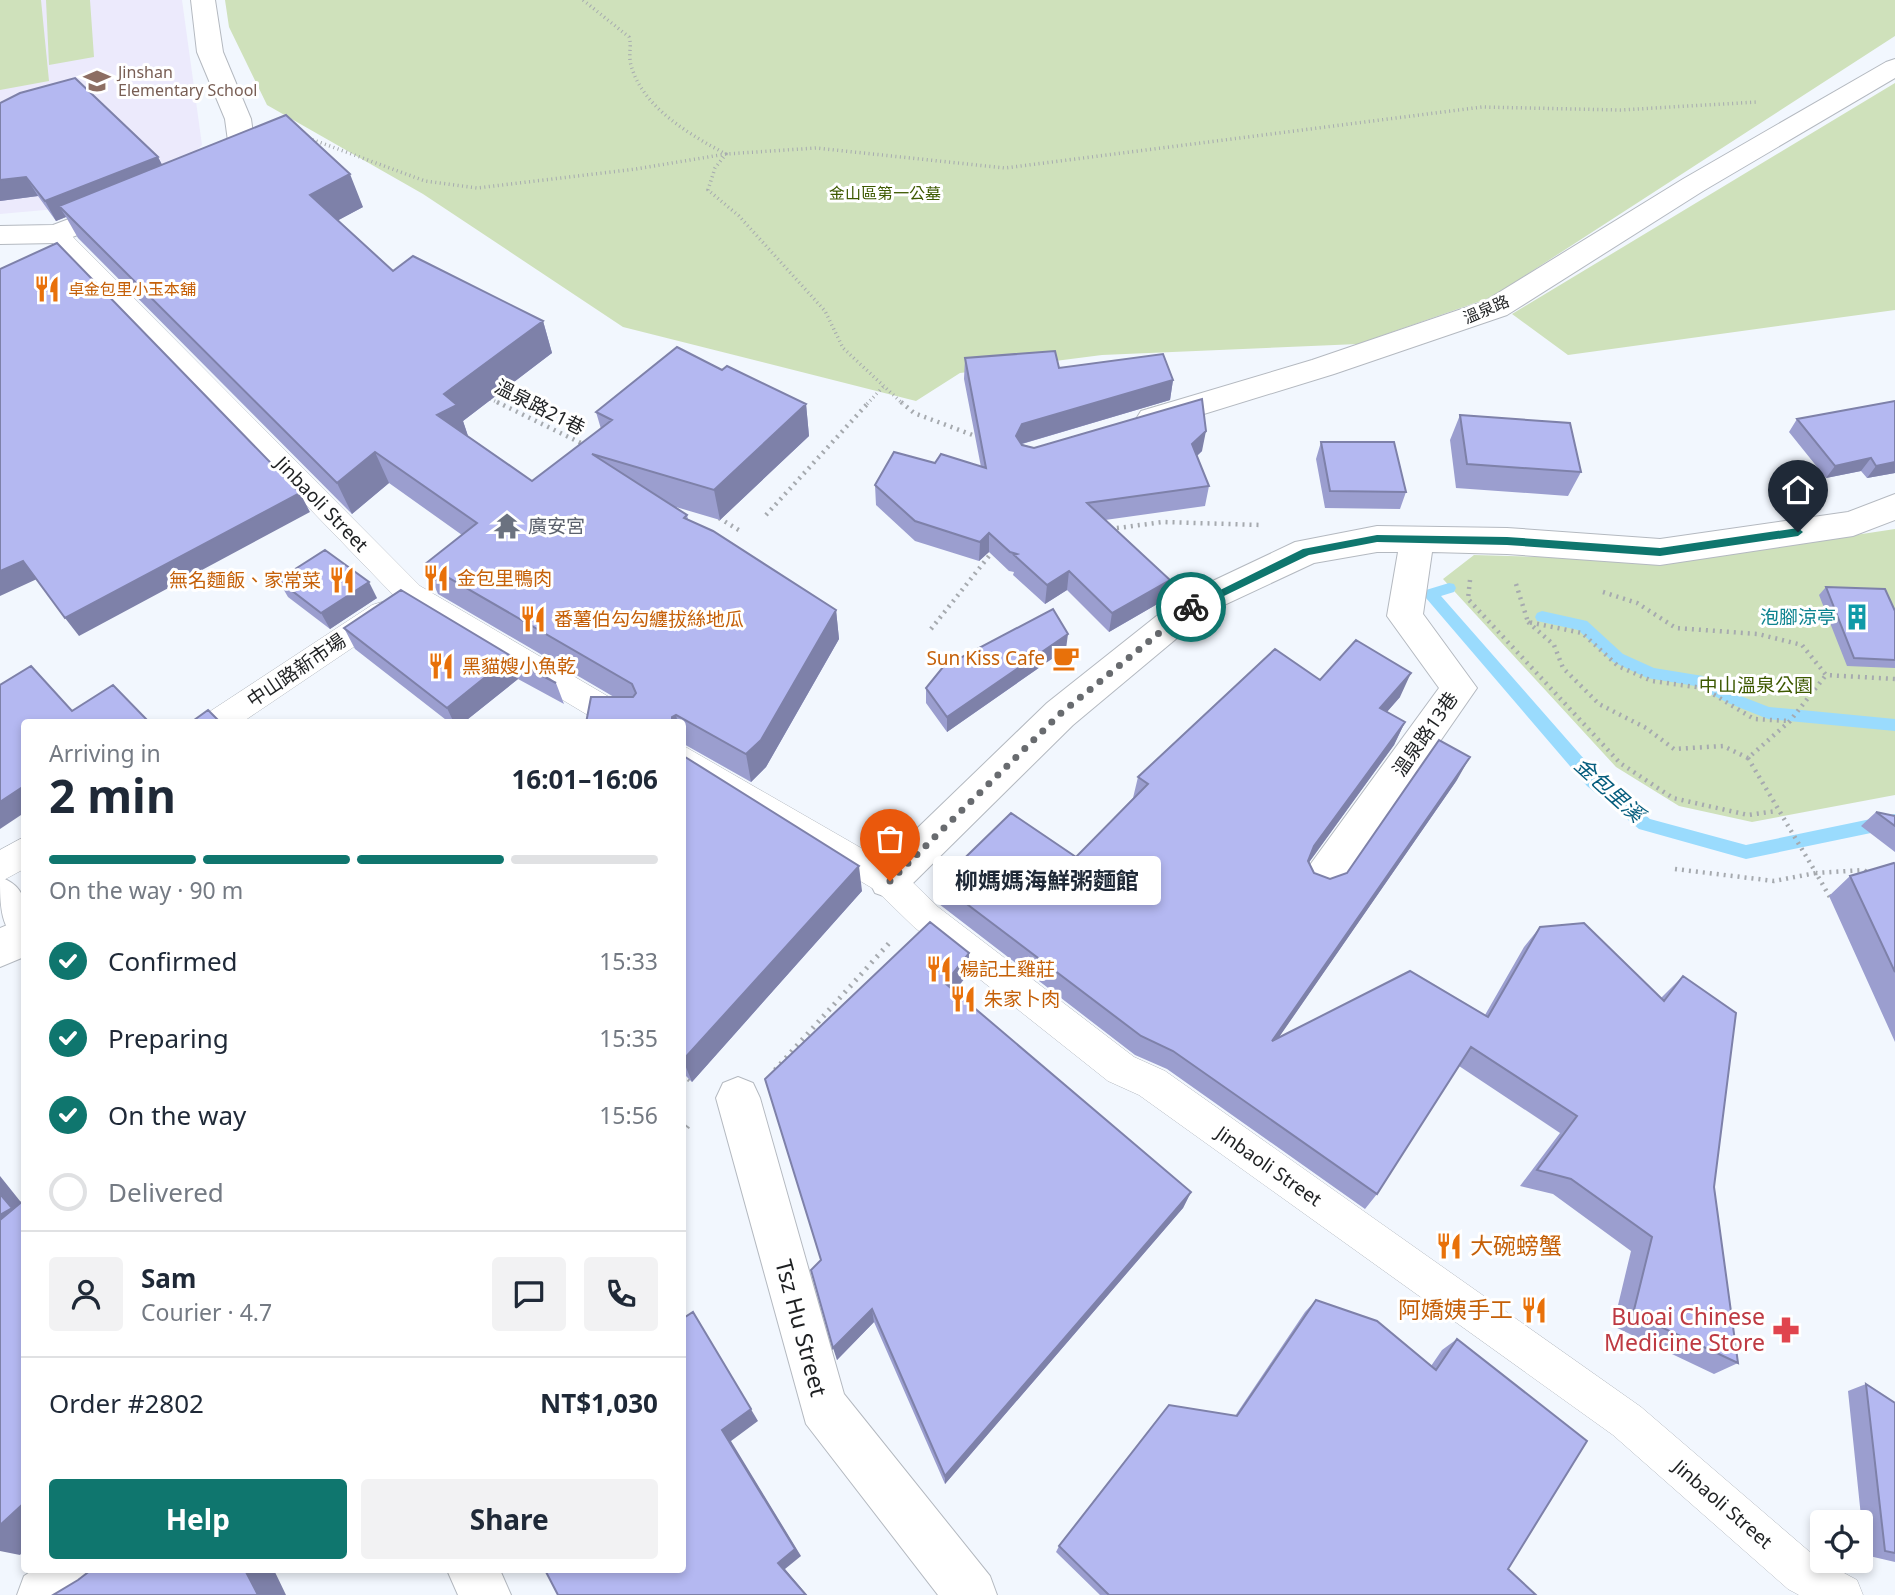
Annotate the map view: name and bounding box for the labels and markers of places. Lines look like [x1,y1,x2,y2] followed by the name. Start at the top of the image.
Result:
[116,61,257,101] place label: Jinshan Elementary School
[82,66,112,96] school or university icon: Jinshan Elementary School
[32,274,62,304] restaurant icon: 卓金包里小玉本舖
[68,278,196,300] place label: 卓金包里小玉本舖
[1768,460,1828,532] pin
[492,511,522,541] temple icon: 廣安宮
[528,513,585,539] place label: 廣安宮
[421,563,451,593] restaurant icon: 金包里鴨肉
[327,565,357,595] restaurant icon: 無名麵飯、家常菜
[457,565,552,591] place label: 金包里鴨肉
[169,567,321,593] place label: 無名麵飯、家常菜
[1842,602,1872,632] building icon: 泡腳涼亭
[518,604,548,634] restaurant icon: 番薯伯勾勾纏拔絲地瓜
[1760,604,1836,630] place label: 泡腳涼亭
[554,606,744,632] place label: 番薯伯勾勾纏拔絲地瓜
[1051,643,1081,673] cafe icon: Sun Kiss Cafe
[926,645,1045,671] place label: Sun Kiss Cafe
[426,651,456,681] restaurant icon: 黑貓嫂小魚乾
[462,653,576,679] place label: 黑貓嫂小魚乾
[860,809,920,881] pin
[932,856,1160,906] callout: 柳媽媽海鮮粥麵館
[924,954,954,984] restaurant icon: 楊記土雞莊
[960,956,1055,982] place label: 楊記土雞莊
[948,984,978,1014] restaurant icon: 朱家卜肉
[984,986,1060,1012] place label: 朱家卜肉
[1470,1229,1562,1261] place label: 大碗螃蟹
[1434,1231,1464,1261] restaurant icon: 大碗螃蟹
[1398,1293,1513,1325] place label: 阿嬌姨手工
[1519,1295,1549,1325] restaurant icon: 阿嬌姨手工
[1604,1300,1765,1358] place label: Buoai Chinese Medicine Store
[1771,1315,1801,1345] pharmacy icon: Buoai Chinese Medicine Store

